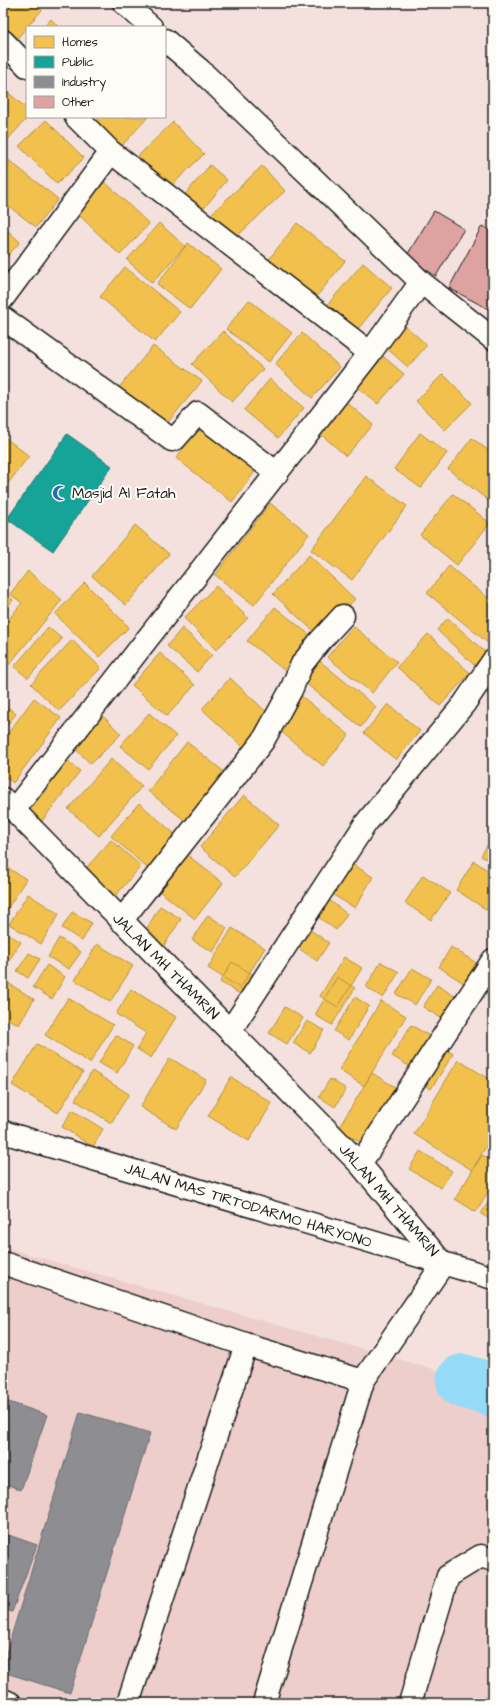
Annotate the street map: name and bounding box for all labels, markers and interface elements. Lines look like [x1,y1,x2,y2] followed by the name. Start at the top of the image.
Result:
[26,26,166,118] legend
[62,34,98,51] text: Homes
[62,54,94,71] text: Public
[62,74,107,92] text: Industry
[62,94,94,111] text: Other
[72,483,176,504] place label: Masjid Al Fatah
[51,484,69,502] mosque icon: Masjid Al Fatah
[108,908,224,1024] street label: JALAN MH THAMRIN
[334,1139,444,1261] street label: JALAN MH THAMRIN
[122,1158,374,1253] street label: JALAN MAS TIRTODARMO HARYONO

